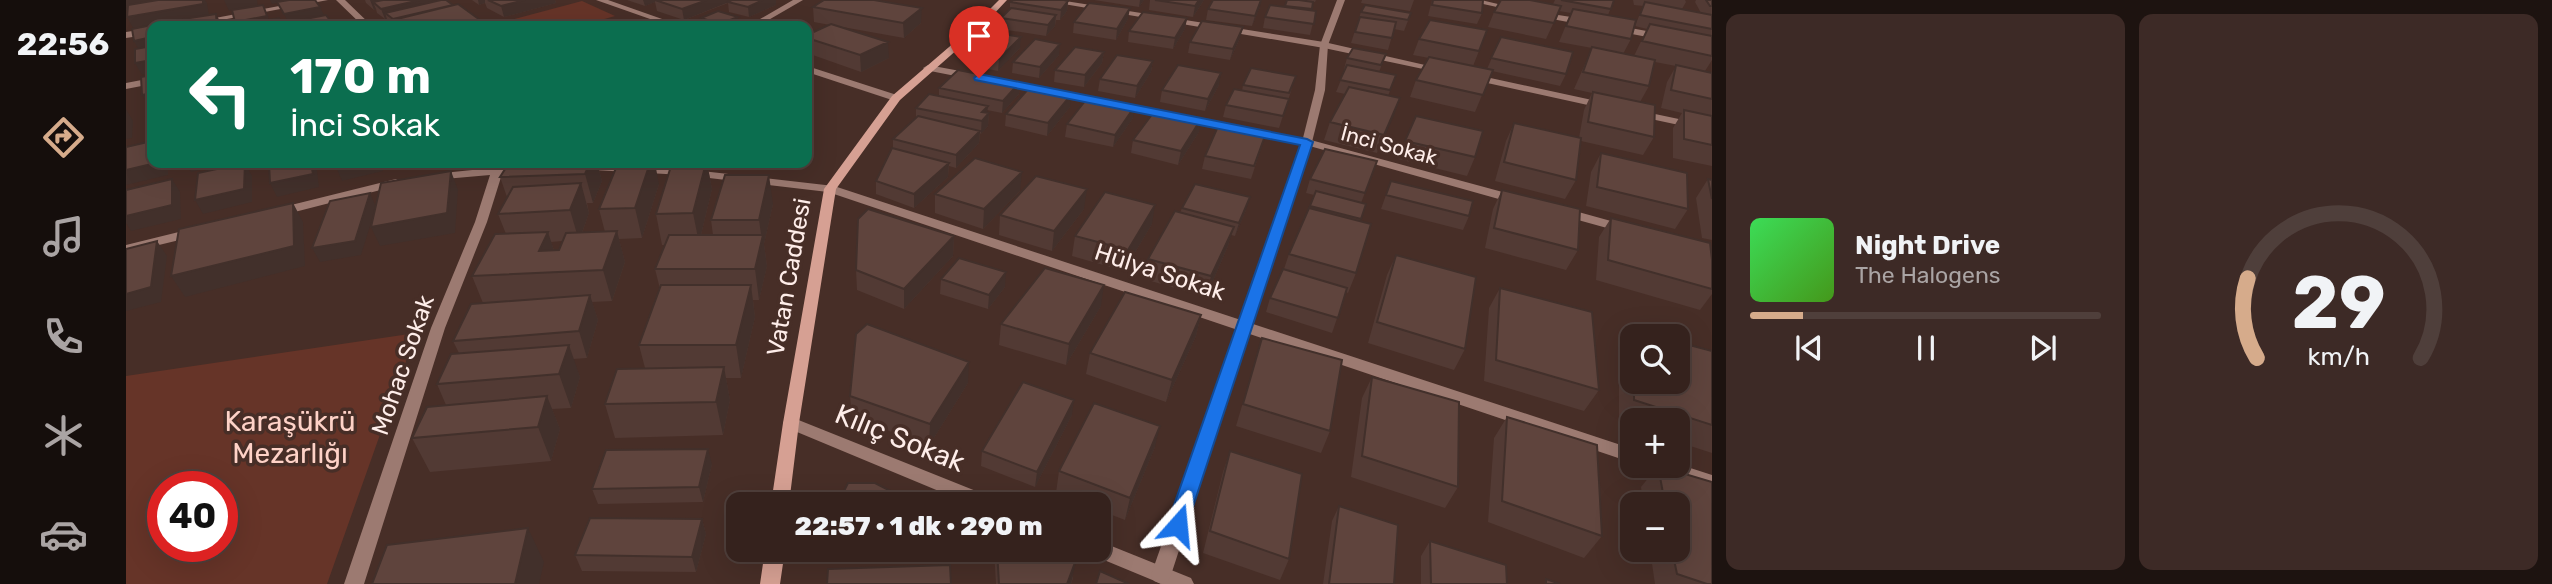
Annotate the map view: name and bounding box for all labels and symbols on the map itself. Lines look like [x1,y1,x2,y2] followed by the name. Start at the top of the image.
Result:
[949,6,1009,78] pin
[1338,120,1440,170] street label: İnci Sokak
[761,196,817,358] street label: Vatan Caddesi
[1091,238,1229,306] street label: Hülya Sokak
[366,291,440,439] street label: Mohac Sokak
[830,397,970,479] street label: Kılıç Sokak
[224,405,356,470] park label: Karaşükrü Mezarlığı
[147,471,238,562] speed limit sign: 40
[1141,488,1215,562] position arrow

